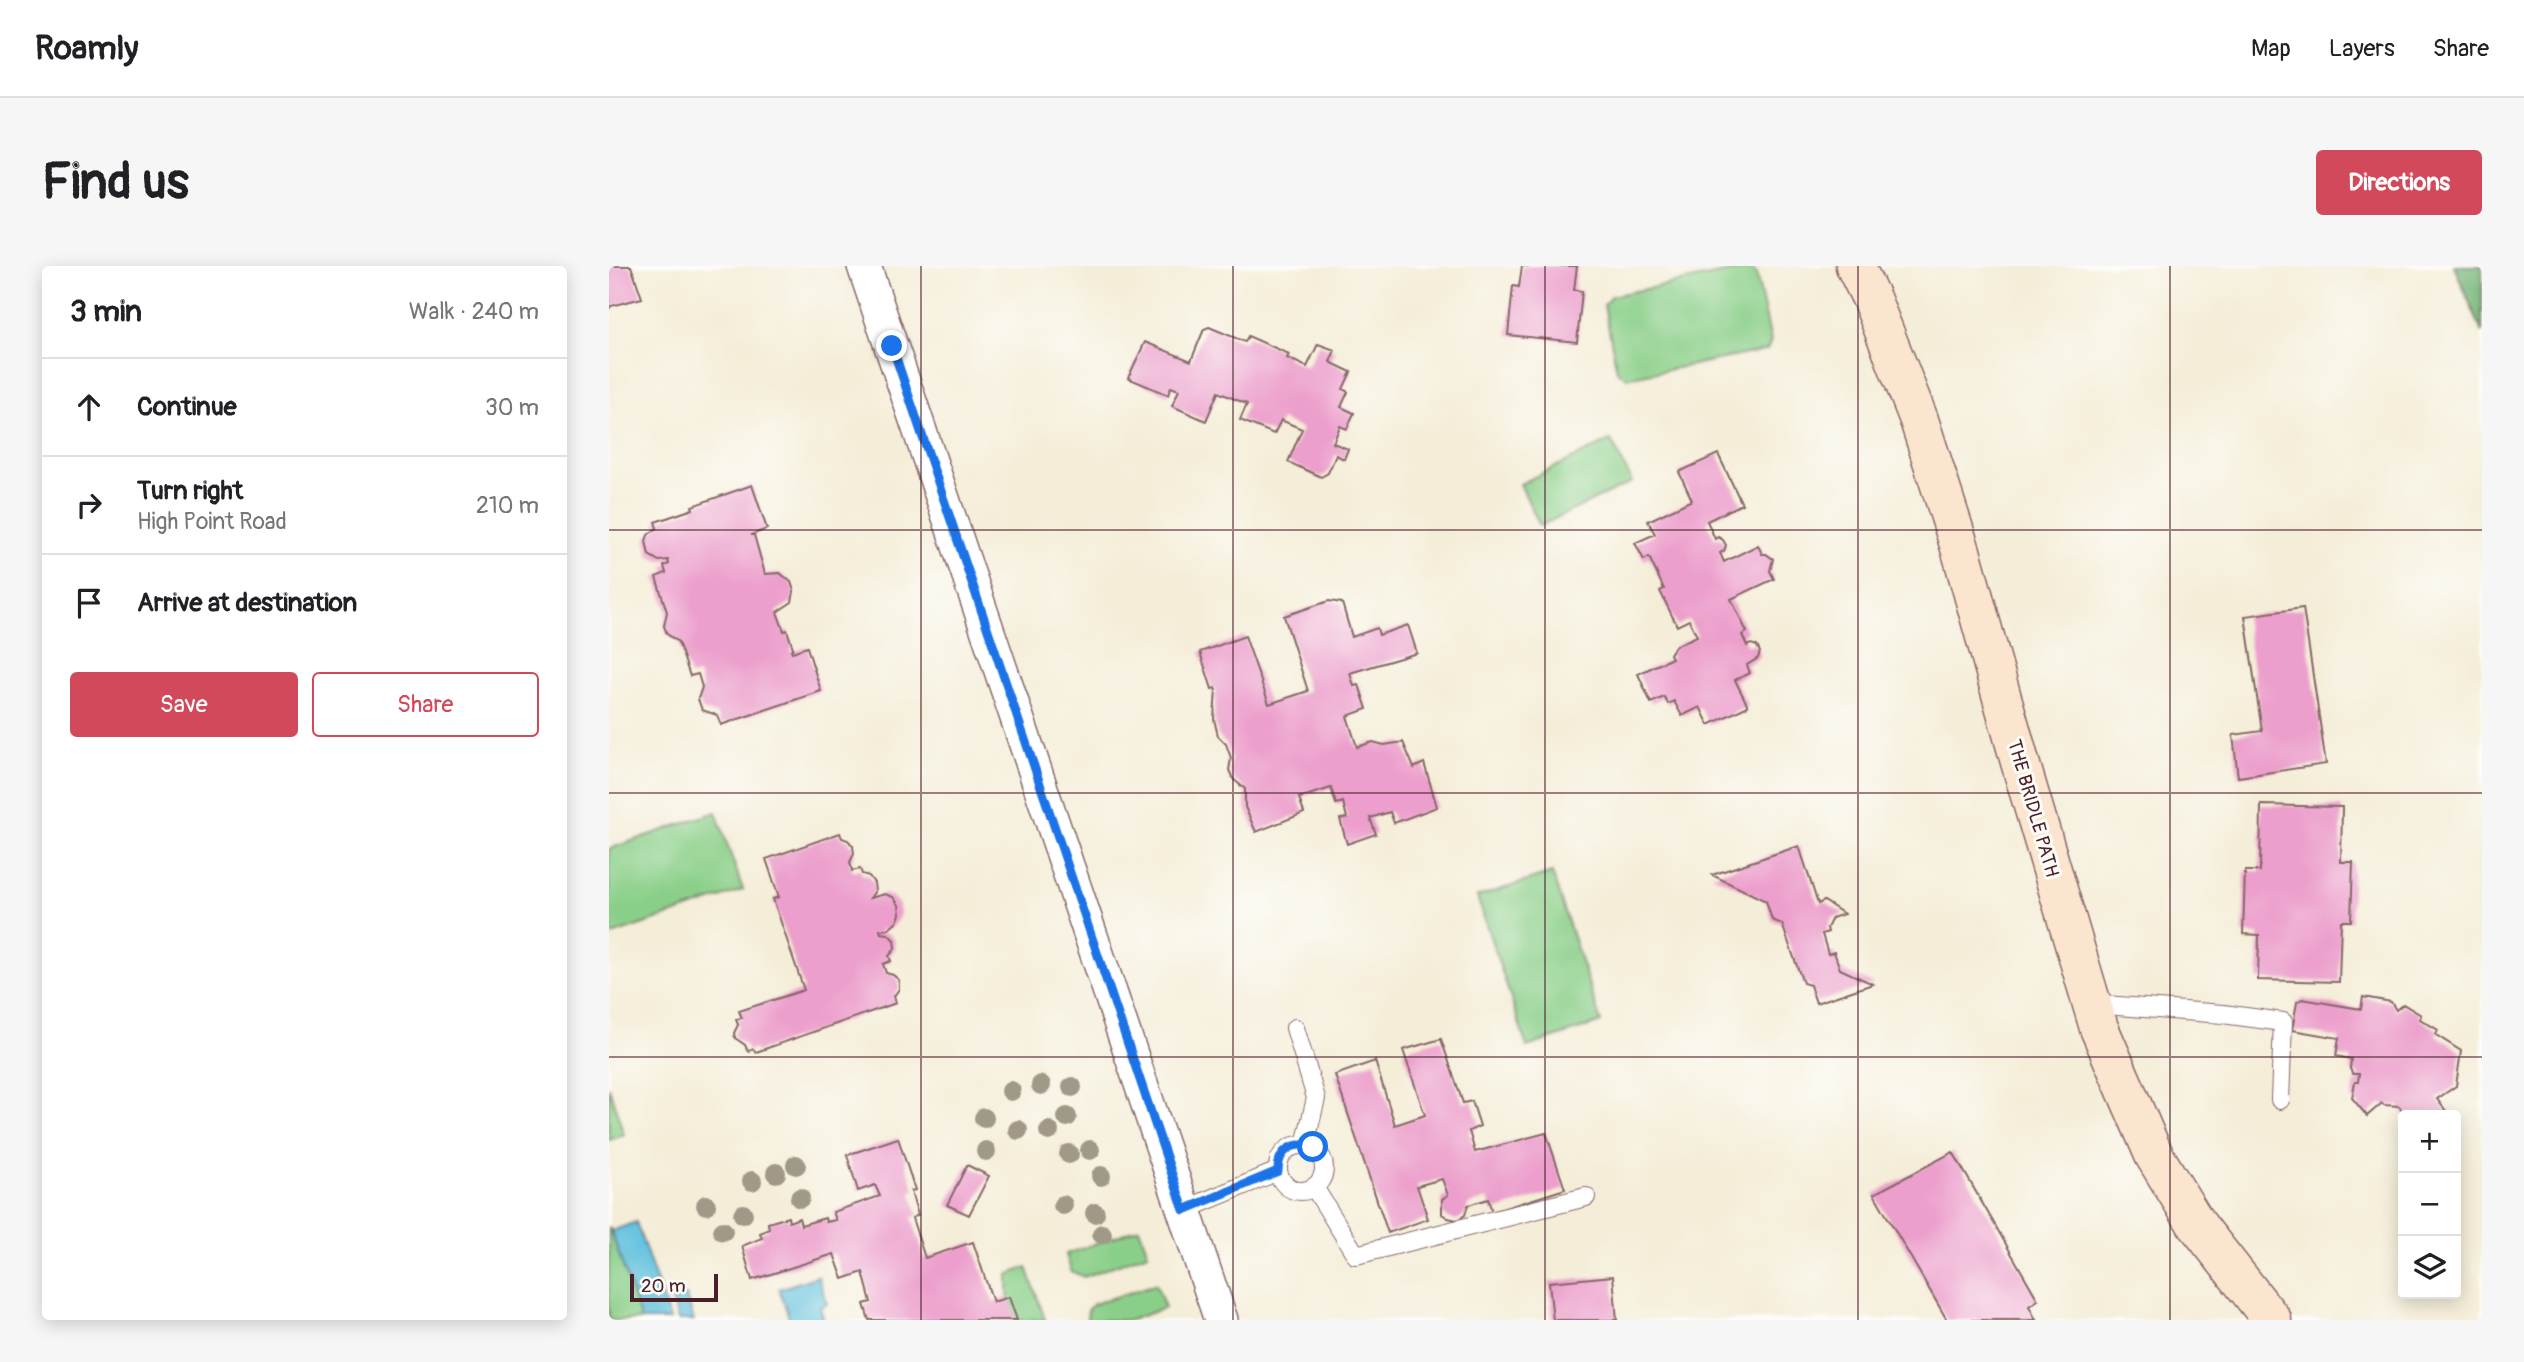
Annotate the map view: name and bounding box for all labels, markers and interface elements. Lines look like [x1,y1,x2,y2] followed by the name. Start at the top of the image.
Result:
[35,28,138,69] text: Roamly
[2251,34,2291,63] text: Map
[2329,34,2395,63] text: Layers
[2433,34,2489,63] text: Share
[2316,150,2482,215] button: Directions
[42,152,189,213] text: Find us
[70,293,142,330] text: 3 min
[409,297,539,326] text: Walk · 240 m
[876,330,907,361] route end
[70,388,108,426] icon: ahead
[137,391,237,423] text: Continue
[485,393,539,422] text: 30 m
[137,475,243,507] text: Turn right
[70,486,108,524] icon: right
[476,491,539,520] text: 210 m
[137,507,287,536] text: High Point Road
[70,584,108,622] icon: arrive
[137,587,357,619] text: Arrive at destination
[70,672,298,737] button: Save
[312,672,539,737] button: Share
[2002,737,2064,880] street label: THE BRIDLE PATH
[2398,1110,2461,1299] map controls
[2398,1110,2461,1173] button: +
[1297,1131,1328,1162] route start
[2398,1173,2461,1236] button: −
[2398,1236,2461,1299] button: layers
[630,1271,717,1303] scale bar
[641,1274,686,1298] text: 20 m

